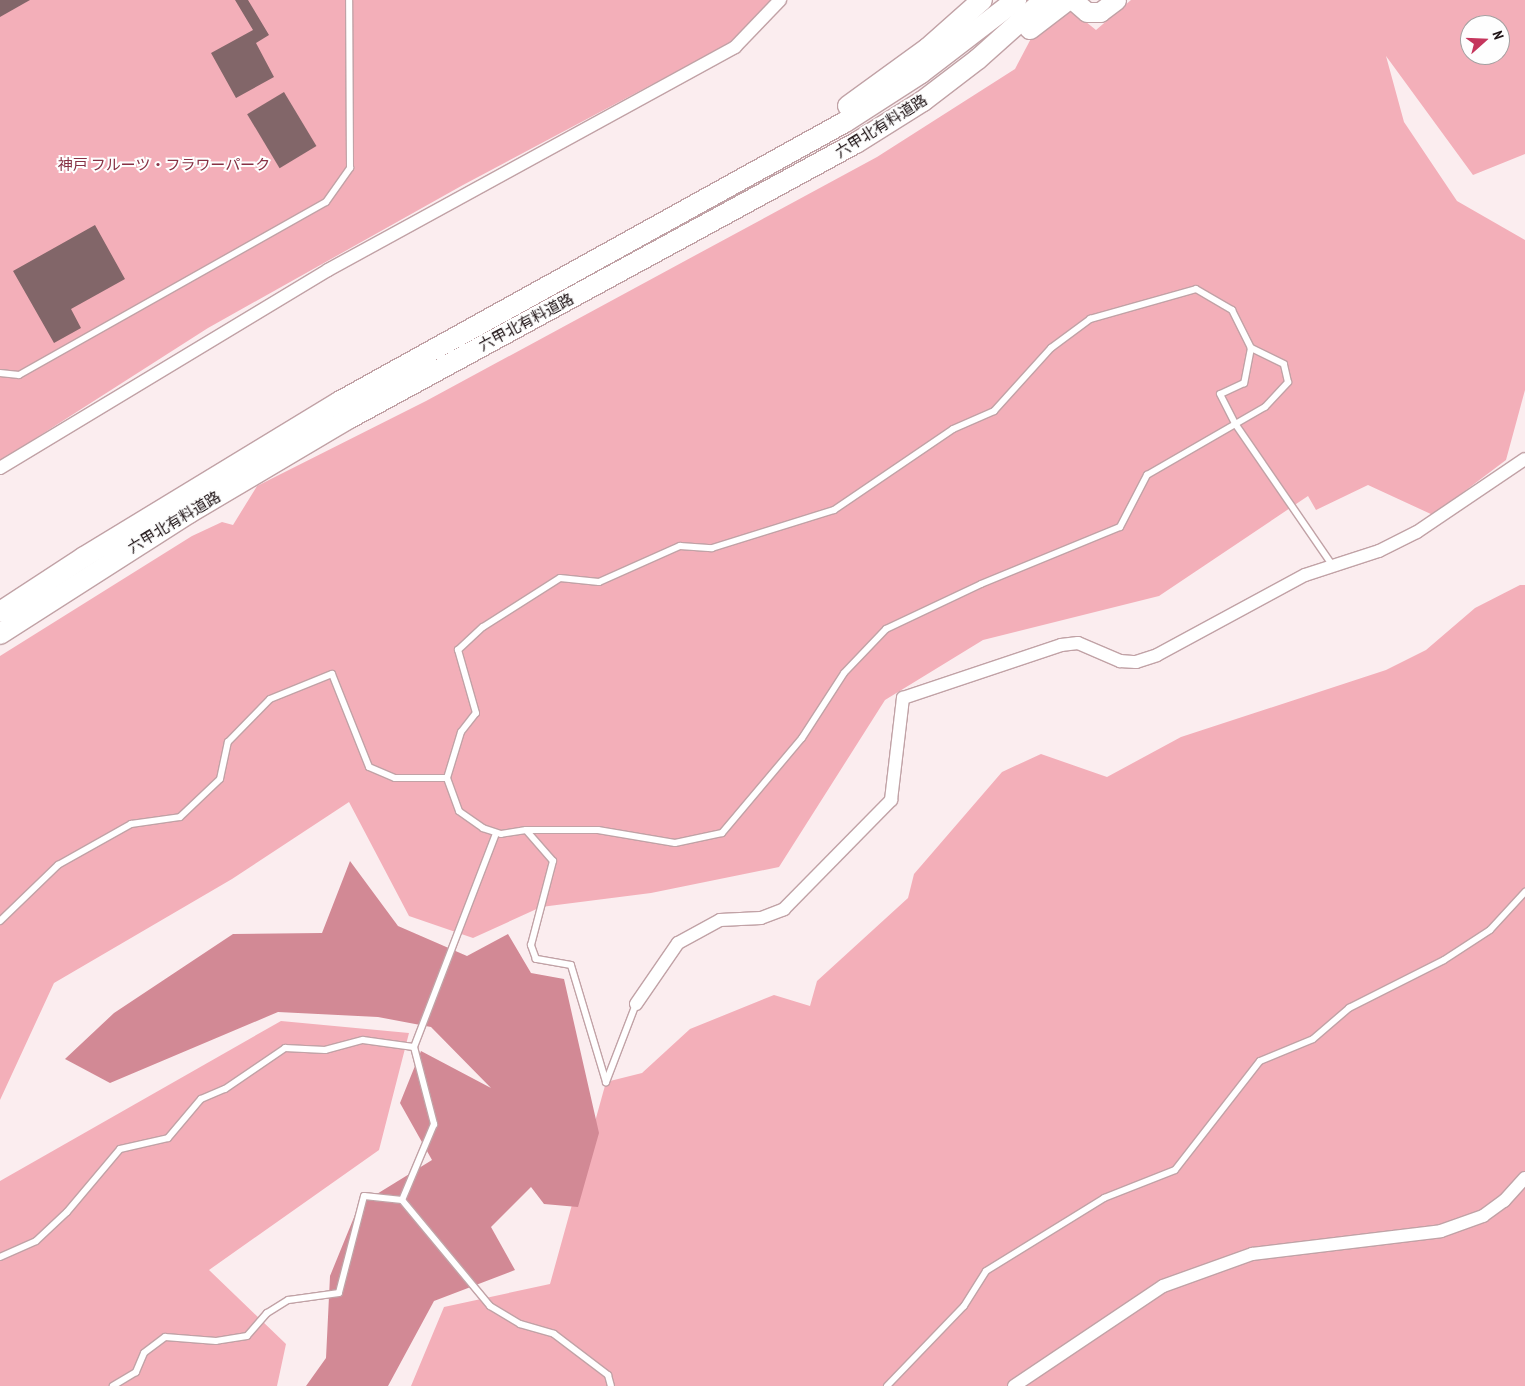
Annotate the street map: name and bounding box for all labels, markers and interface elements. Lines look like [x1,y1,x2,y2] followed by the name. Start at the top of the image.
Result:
[1460,15,1510,65] north arrow
[1488,29,1508,42] text: N
[832,91,930,161] street label: 六甲北有料道路
[57,156,271,174] park label: 神戸 フルーツ・フラワーパーク
[475,289,577,355] street label: 六甲北有料道路
[124,487,224,557] street label: 六甲北有料道路

